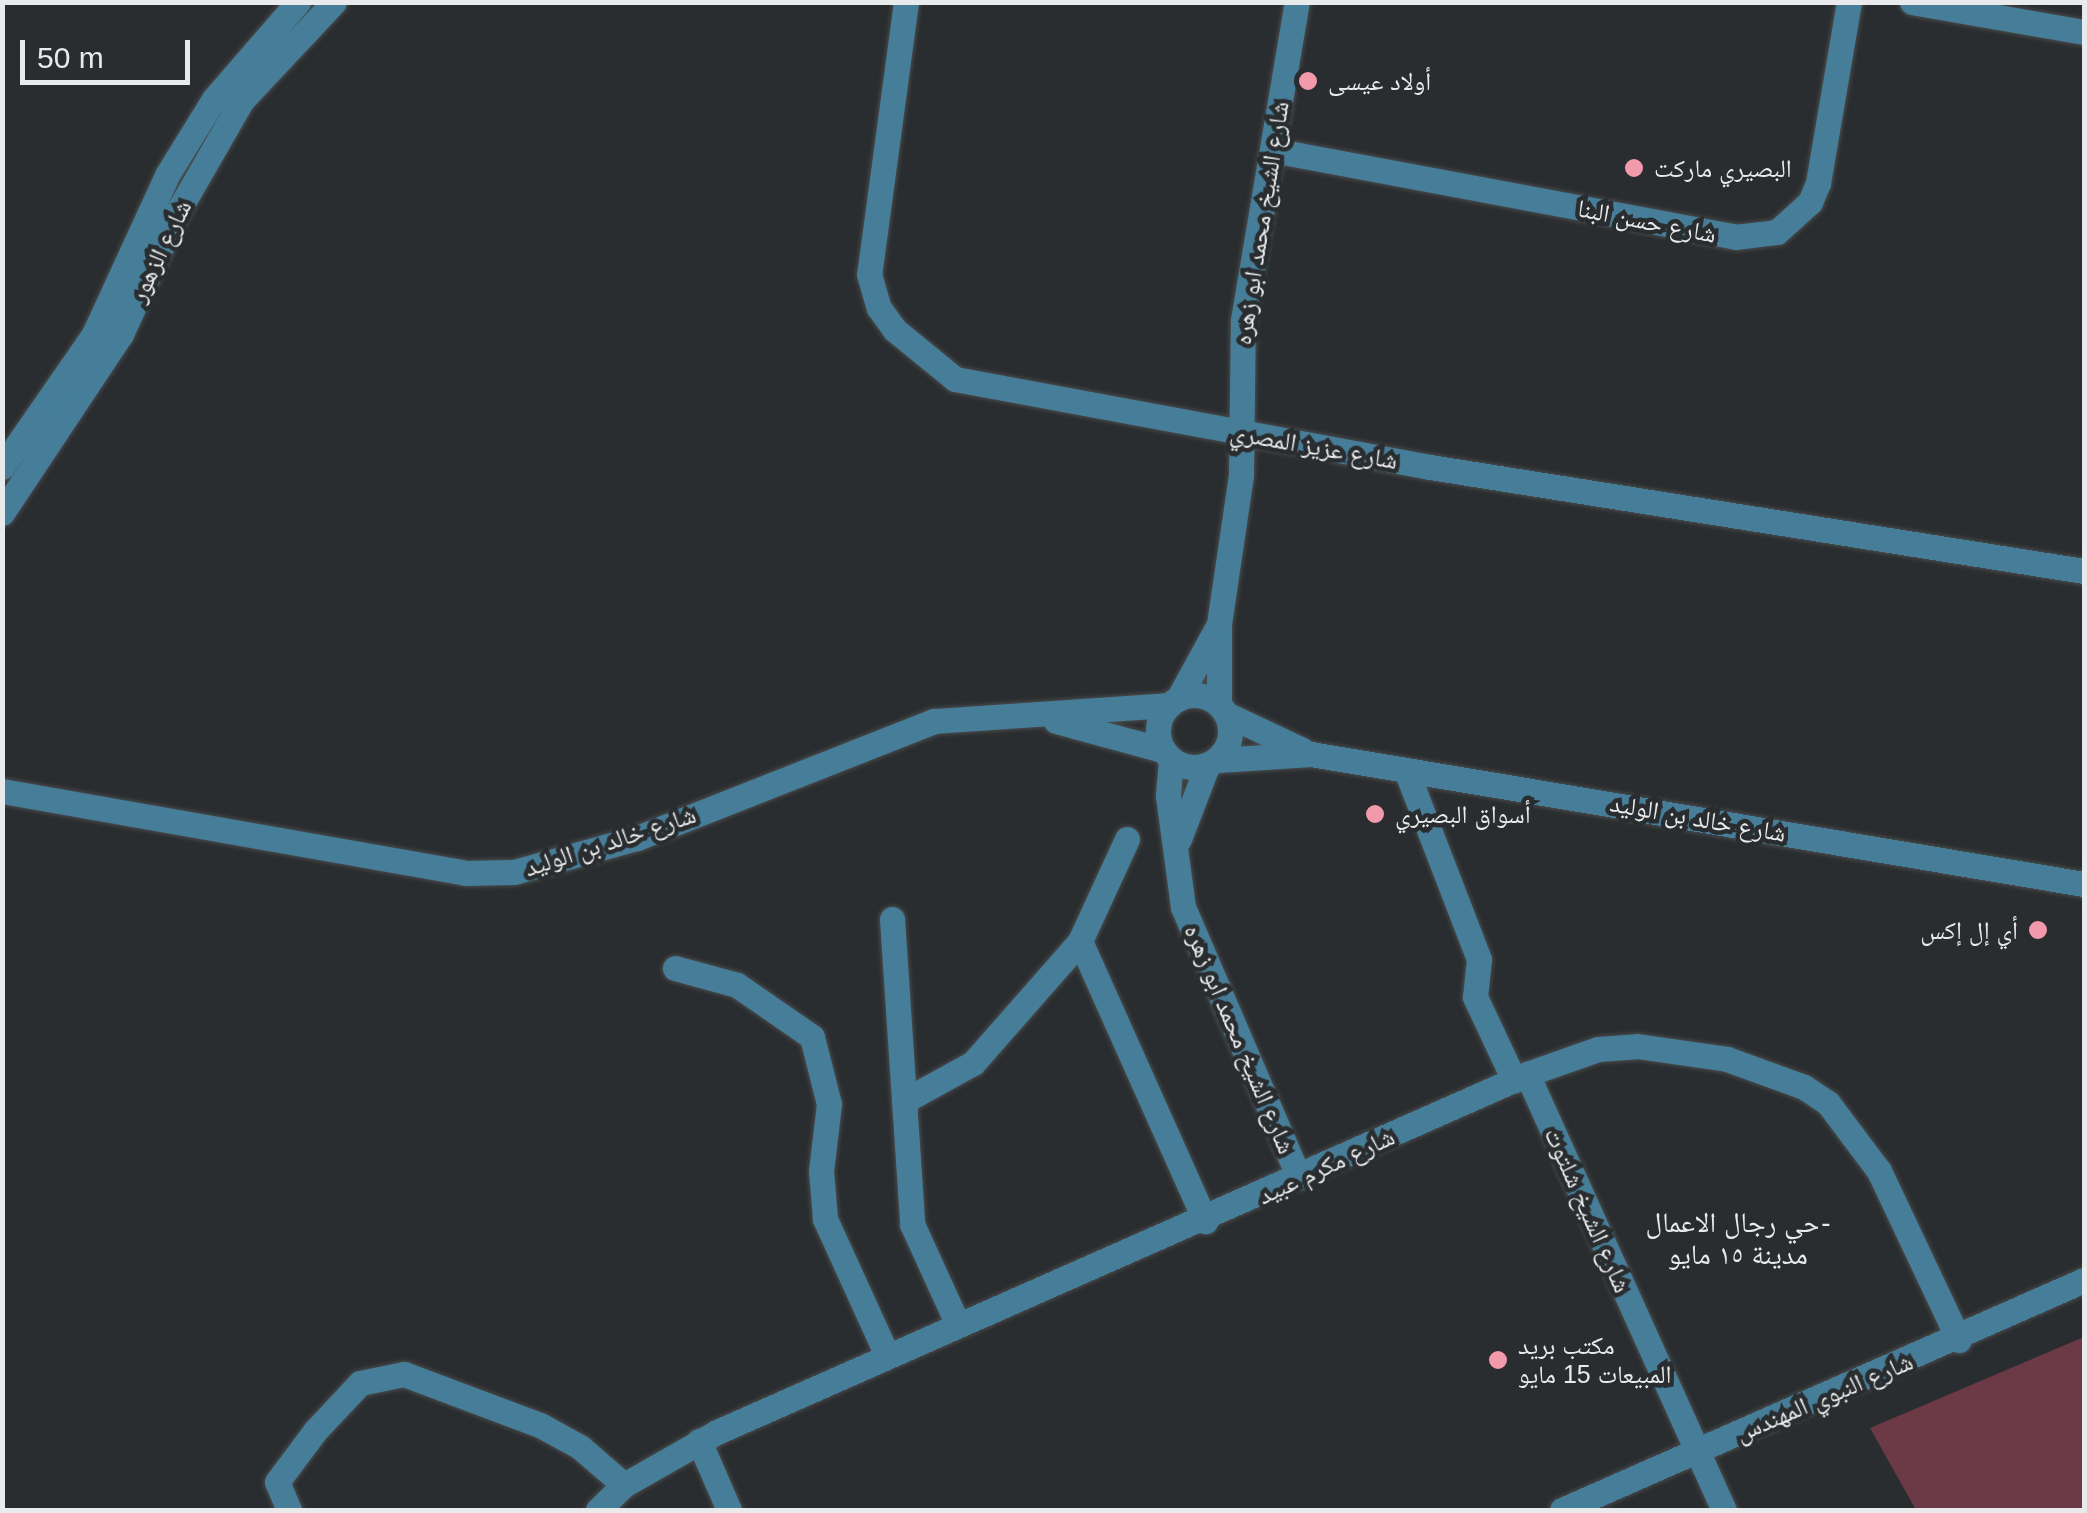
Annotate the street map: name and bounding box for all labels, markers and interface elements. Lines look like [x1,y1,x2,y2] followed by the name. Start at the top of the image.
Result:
[25,20,195,82] scale bar
[37,41,104,74] text: 50 m
[1328,66,1431,96] place label: أولاد عيسى
[1297,70,1319,92] marker: أولاد عيسى
[1227,99,1295,347] street label: شارع الشيخ محمد ابو زهره
[1654,153,1792,183] place label: البصيري ماركت
[1623,157,1645,179] marker: البصيري ماركت
[1575,193,1719,249] street label: شارع حسن البنا
[122,195,198,307] street label: شارع الزهور
[1228,417,1400,475] street label: شارع عزيز المصري
[1608,788,1788,848] street label: شارع خالد بن الوليد
[521,799,699,883] street label: شارع خالد بن الوليد
[1395,799,1531,829] place label: أسواق البصيري
[1364,803,1386,825] marker: أسواق البصيري
[1920,915,2018,945] place label: أي إل إكس
[2027,919,2049,941] marker: أي إل إكس
[1178,920,1302,1158] street label: شارع الشيخ محمد ابو زهره
[1253,1121,1399,1211] street label: شارع مكرم عبيد
[1538,1123,1638,1297] street label: شارع الشيخ شلتوت
[1646,1206,1830,1272] district label: حي رجال الاعمال- مدينة ١٥ مايو
[1518,1331,1672,1390] place label: مكتب بريد المبيعات 15 مايو
[1731,1346,1917,1448] street label: شارع النبوي المهندس
[1487,1349,1509,1371] marker: مكتب بريد المبيعات 15 مايو

